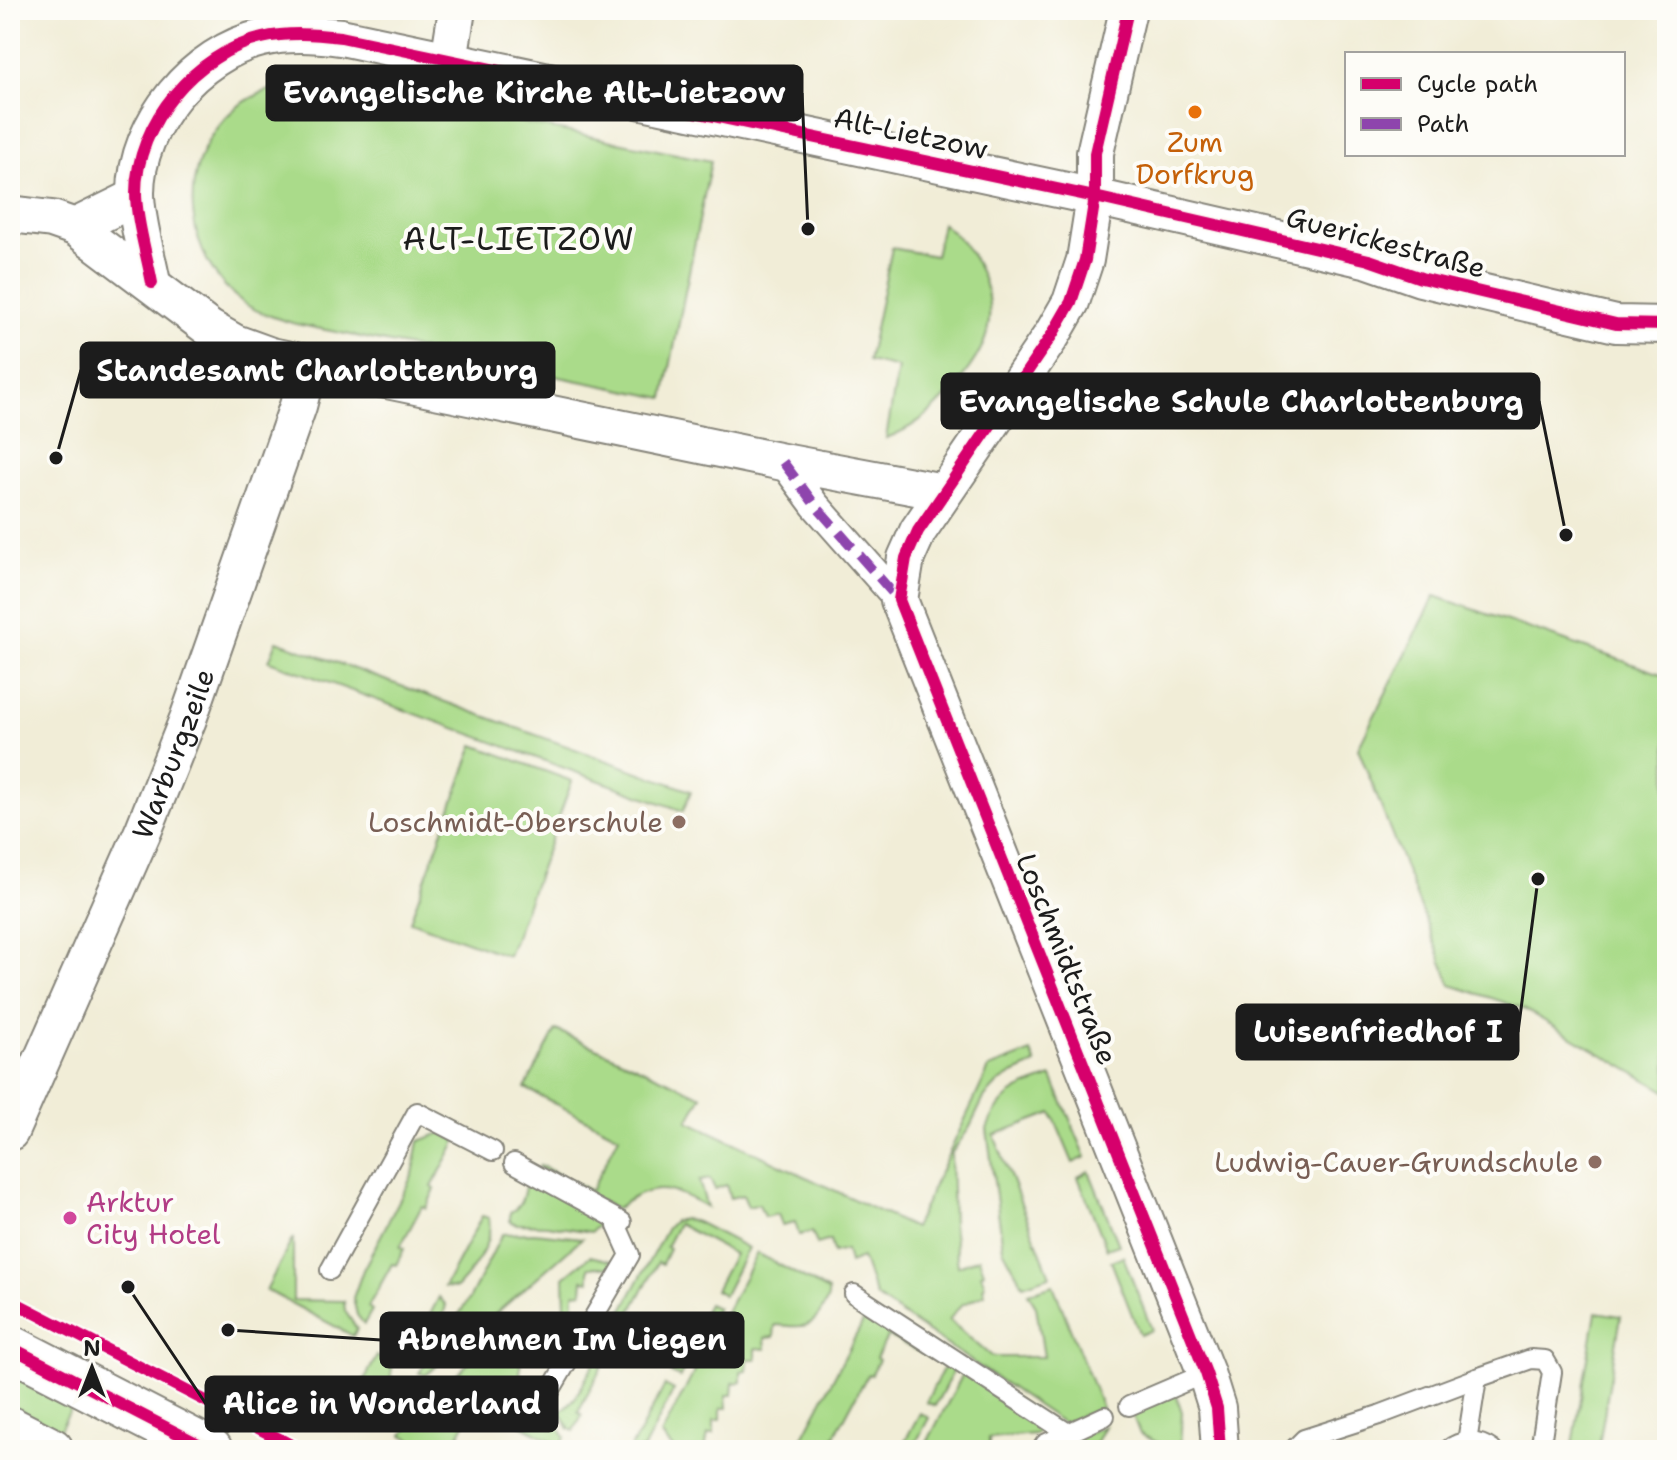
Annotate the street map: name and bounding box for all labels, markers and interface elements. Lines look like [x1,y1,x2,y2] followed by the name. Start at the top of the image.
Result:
[1345,52,1625,156] legend
[267,66,802,120] callout: Evangelische Kirche Alt-Lietzow
[1417,68,1538,100] text: Cycle path
[282,72,786,113] text: Evangelische Kirche Alt-Lietzow
[830,98,992,168] street label: Alt-Lietzow
[1186,103,1204,121] marker: Zum Dorfkrug
[1417,108,1469,140] text: Path
[1136,123,1254,193] place label: Zum Dorfkrug
[1282,197,1490,287] street label: Guerickestraße
[402,217,636,260] district label: ALT-LIETZOW
[81,343,554,397] callout: Standesamt Charlottenburg
[96,350,538,391] text: Standesamt Charlottenburg
[942,374,1539,428] callout: Evangelische Schule Charlottenburg
[959,381,1523,422] text: Evangelische Schule Charlottenburg
[123,664,223,845] street label: Warburgzeile
[368,803,663,841] place label: Loschmidt-Oberschule
[670,813,688,831] marker: Loschmidt-Oberschule
[1007,848,1127,1070] street label: Loschmidtstraße
[1237,1005,1518,1059] callout: Luisenfriedhof I
[1253,1011,1503,1052] text: Luisenfriedhof I
[1214,1143,1579,1181] place label: Ludwig-Cauer-Grundschule
[1586,1153,1604,1171] marker: Ludwig-Cauer-Grundschule
[86,1183,221,1253] place label: Arktur City Hotel
[61,1209,79,1227] marker: Arktur City Hotel
[381,1313,743,1367] callout: Abnehmen Im Liegen
[397,1319,727,1360] text: Abnehmen Im Liegen
[52,1328,132,1408] north arrow
[83,1334,101,1363] text: N
[206,1377,557,1431] callout: Alice in Wonderland
[223,1383,542,1424] text: Alice in Wonderland

